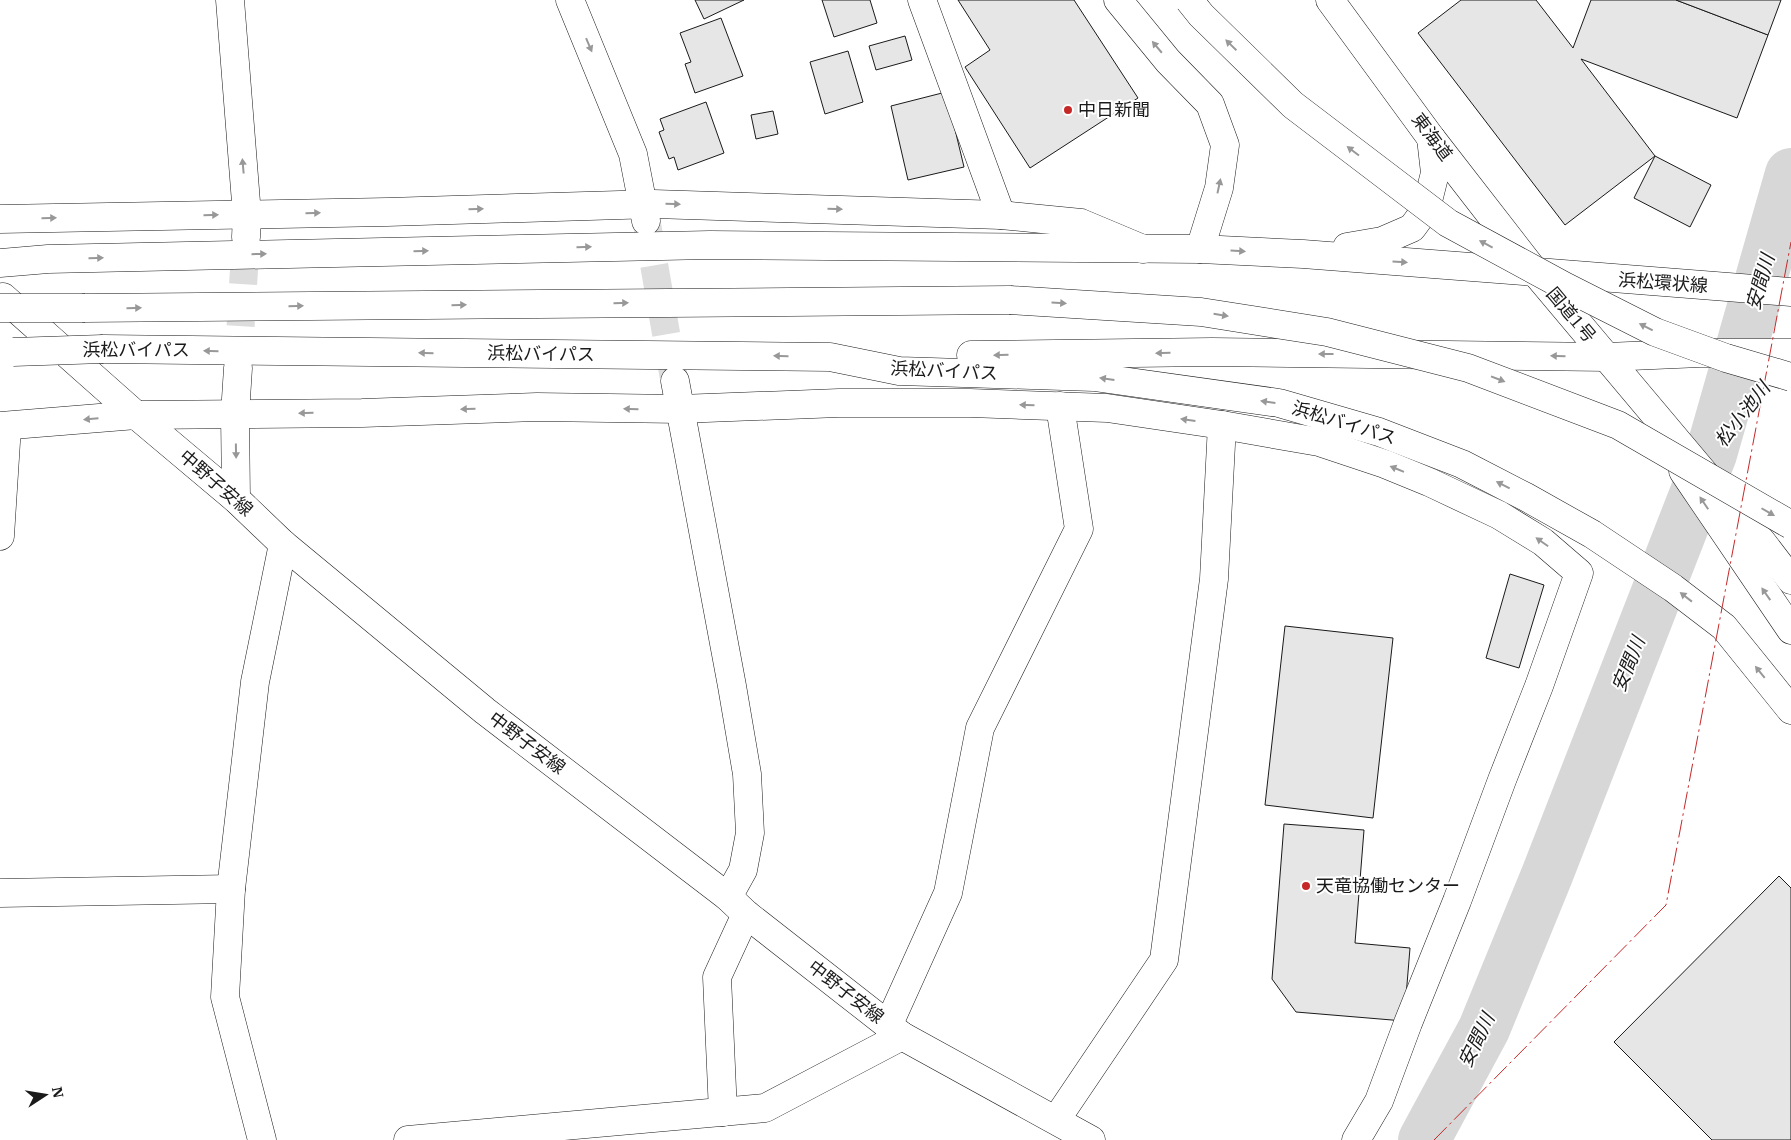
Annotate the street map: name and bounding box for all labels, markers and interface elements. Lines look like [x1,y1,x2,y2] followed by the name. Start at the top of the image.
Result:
[585,38,593,52] one-way arrow
[1225,39,1237,51] one-way arrow
[1151,42,1163,54] one-way arrow
[1078,98,1150,121] place label: 中日新聞
[1062,104,1074,116] marker: 中日新聞
[1407,108,1458,165] street label: 東海道
[1346,146,1360,156] one-way arrow
[239,158,247,174] one-way arrow
[1215,178,1223,193] one-way arrow
[665,201,681,209] one-way arrow
[468,205,484,213] one-way arrow
[828,205,844,213] one-way arrow
[305,209,321,217] one-way arrow
[203,211,219,219] one-way arrow
[41,214,57,222] one-way arrow
[1479,239,1493,248] one-way arrow
[576,243,592,251] one-way arrow
[414,247,430,255] one-way arrow
[1230,247,1246,255] one-way arrow
[1741,249,1780,313] water label: 安間川
[251,250,267,258] one-way arrow
[89,253,105,261] one-way arrow
[1392,258,1408,266] one-way arrow
[1617,268,1709,297] street label: 浜松環状線
[1542,282,1601,347] street label: 国道1号
[613,299,629,307] one-way arrow
[1051,299,1067,307] one-way arrow
[451,301,467,309] one-way arrow
[288,302,304,310] one-way arrow
[126,304,142,312] one-way arrow
[1213,312,1229,320] one-way arrow
[1639,323,1653,331] one-way arrow
[82,338,190,361] street label: 浜松バイパス
[487,341,595,366] street label: 浜松バイパス
[203,347,219,355] one-way arrow
[418,349,434,357] one-way arrow
[1155,349,1171,357] one-way arrow
[1317,350,1333,358] one-way arrow
[993,351,1009,359] one-way arrow
[773,352,789,360] one-way arrow
[1550,352,1566,360] one-way arrow
[890,356,998,385] street label: 浜松バイパス
[1099,374,1115,382] one-way arrow
[1491,375,1506,383] one-way arrow
[1709,375,1776,451] water label: 松小池川
[1289,396,1399,449] street label: 浜松バイパス
[1260,397,1276,405] one-way arrow
[1018,401,1034,409] one-way arrow
[623,405,639,413] one-way arrow
[460,406,476,414] one-way arrow
[298,410,314,418] one-way arrow
[83,415,99,423] one-way arrow
[1180,416,1196,424] one-way arrow
[232,443,240,459] one-way arrow
[175,444,258,521] street label: 中野子安線
[1389,465,1404,473] one-way arrow
[1496,481,1510,489] one-way arrow
[1699,497,1709,510] one-way arrow
[1762,508,1775,517] one-way arrow
[1535,537,1548,547] one-way arrow
[1761,588,1771,601] one-way arrow
[1679,592,1692,602] one-way arrow
[1606,631,1651,695] water label: 安間川
[1755,666,1766,679] one-way arrow
[484,706,570,779] street label: 中野子安線
[1316,874,1460,897] place label: 天竜協働センター
[1300,880,1312,892] marker: 天竜協働センター
[804,955,889,1028] street label: 中野子安線
[1453,1007,1500,1071] water label: 安間川
[20,1070,70,1120] north arrow
[48,1085,68,1100] text: N

